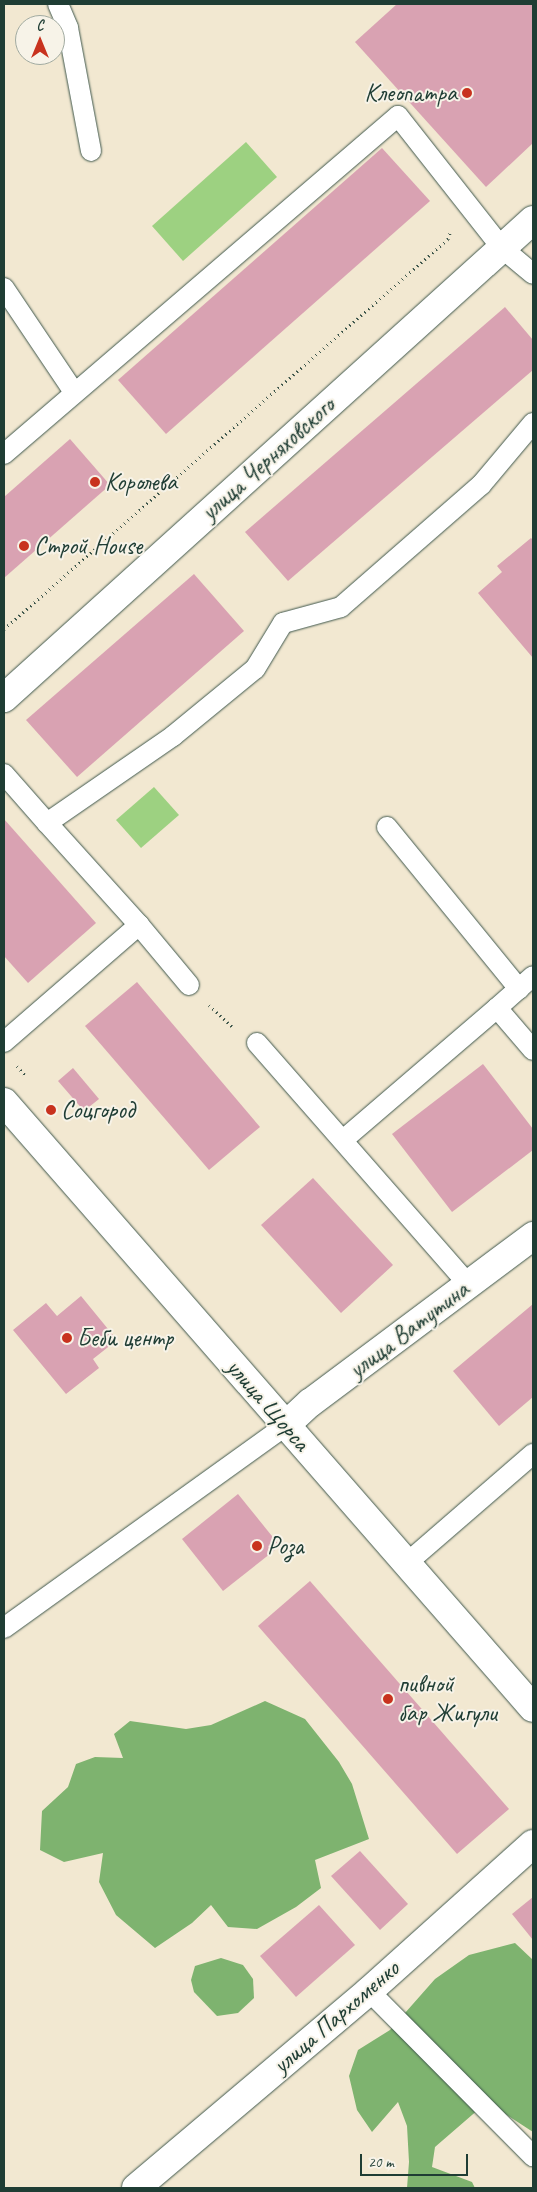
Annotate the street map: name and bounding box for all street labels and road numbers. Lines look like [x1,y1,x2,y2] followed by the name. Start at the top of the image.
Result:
[195,391,341,527] street label: улица Черняховского
[342,1275,476,1385] street label: улица Ватутина
[220,1353,316,1457] street label: улица Щорса
[267,1954,405,2080] street label: улица Пархоменко

